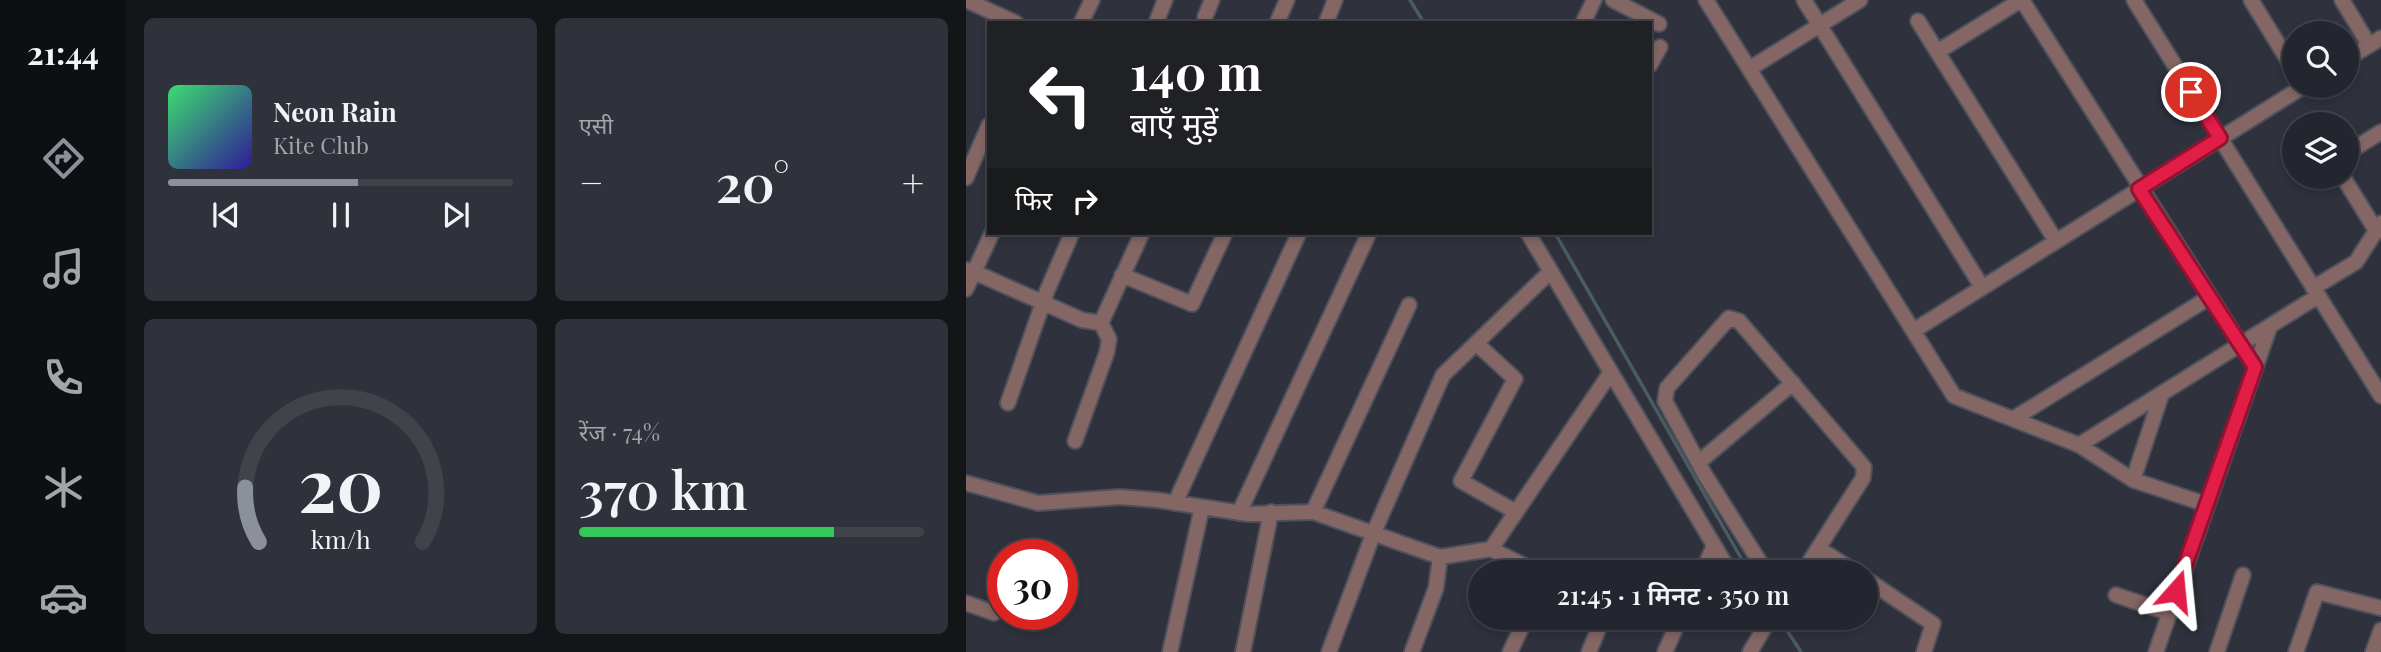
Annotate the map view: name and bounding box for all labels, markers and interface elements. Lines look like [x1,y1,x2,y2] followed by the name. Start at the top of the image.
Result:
[2282,21,2359,189] map controls
[2282,21,2359,98] button: search
[27,30,99,73] text: 21:44
[1130,38,1262,103] text: 140 m
[1015,49,1106,140] icon: left
[2161,62,2221,122] pin
[2172,73,2210,111] icon: arrive
[273,94,397,129] text: Neon Rain
[1130,101,1218,144] text: बाएँ मुड़ें
[579,109,613,140] text: एसी
[2282,112,2359,189] button: layers
[273,129,369,160] text: Kite Club
[39,134,88,183] icon: directions
[716,147,790,216] text: 20°
[579,156,604,207] text: −
[902,156,924,207] text: +
[1015,182,1052,217] text: फिर
[1066,182,1104,220] icon: right
[207,196,245,234] icon: previous
[322,196,360,234] icon: pause
[437,196,475,234] icon: next
[39,244,88,293] icon: music
[39,353,88,402] icon: phone
[579,416,660,447] text: रेंज · 74%
[298,434,383,531] text: 20
[579,454,747,523] text: 370 km
[39,463,88,512] icon: climate
[311,522,371,555] text: km/h
[987,539,1078,630] speed limit sign: 30
[2139,554,2213,628] position arrow
[39,573,88,622] icon: car
[1557,577,1789,612] text: 21:45 · 1 मिनट · 350 m

